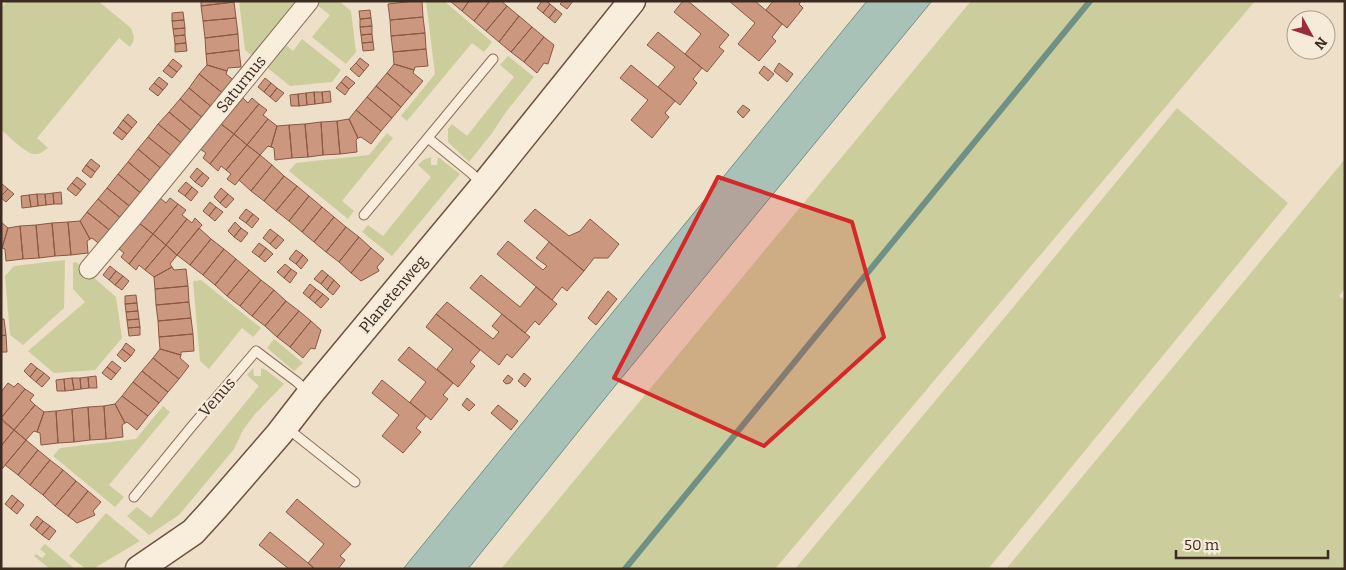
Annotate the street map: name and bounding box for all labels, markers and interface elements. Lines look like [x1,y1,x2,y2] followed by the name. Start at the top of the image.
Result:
[1286,10,1336,60] north arrow
[1310,33,1331,53] text: N
[212,52,270,116] street label: Saturnus
[355,251,431,337] street label: Planetenweg
[195,373,239,421] street label: Venus
[1176,528,1328,560] scale bar
[1184,536,1220,554] text: 50 m

